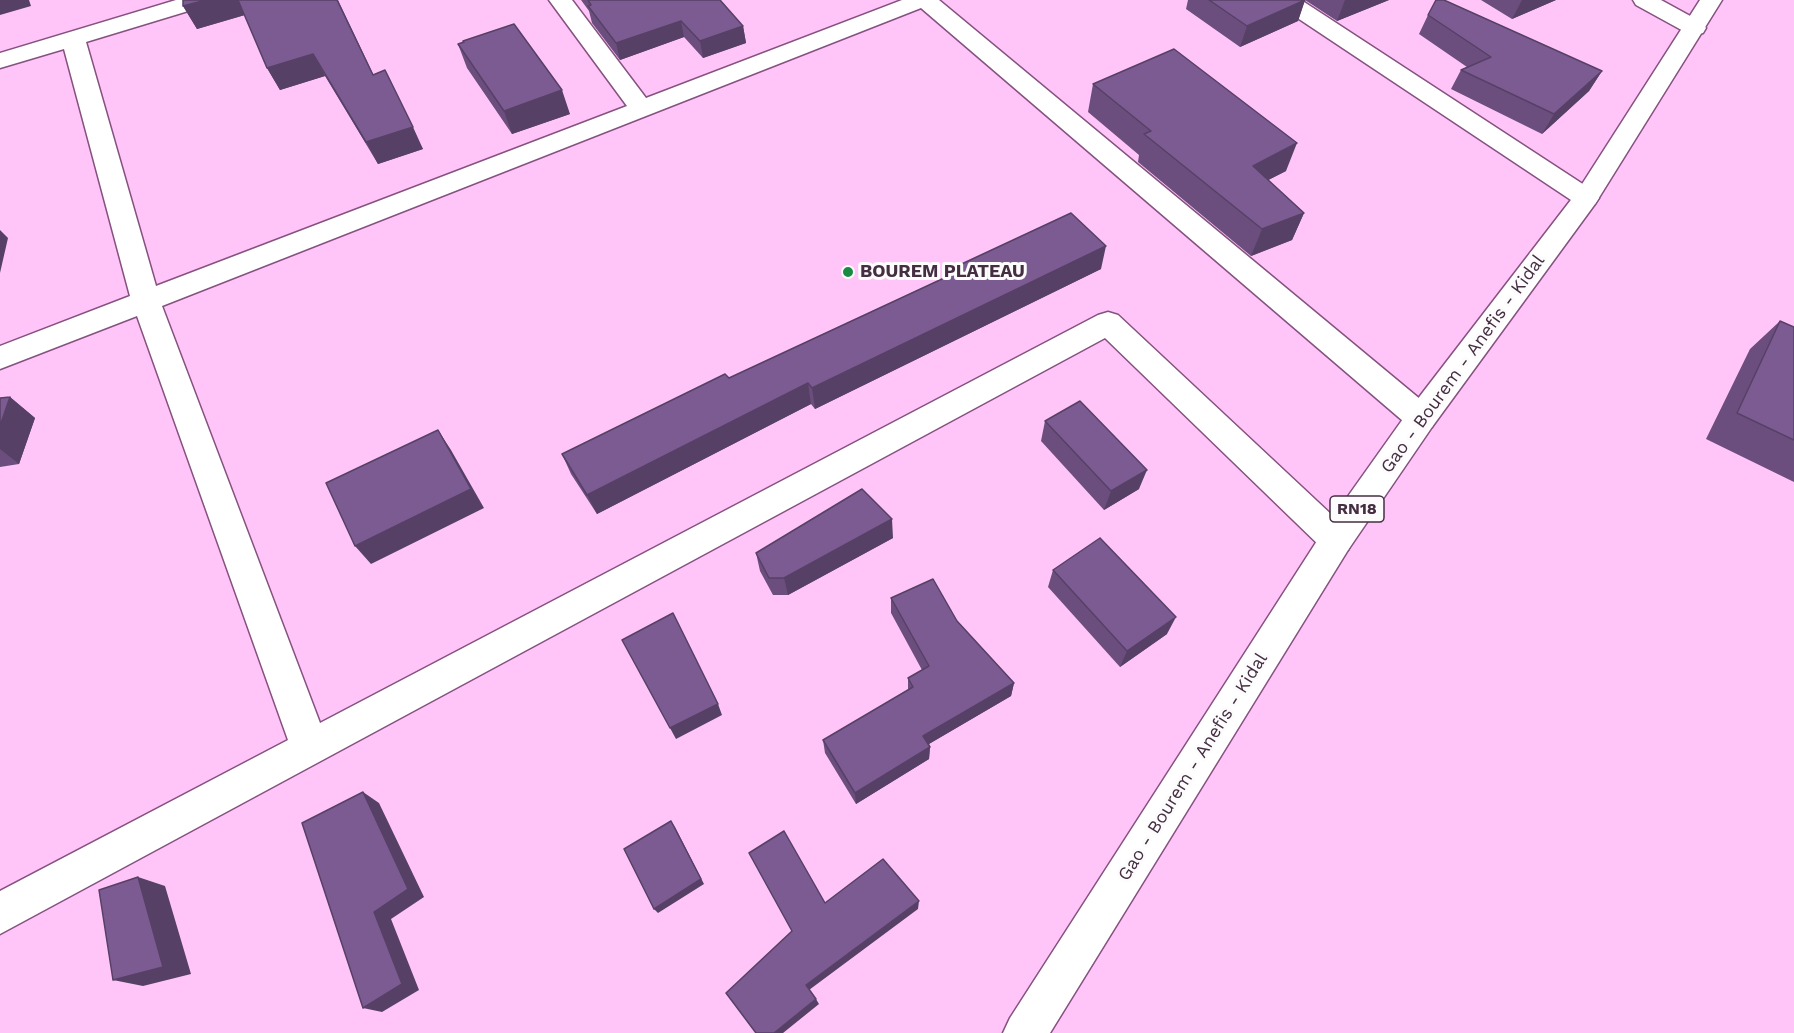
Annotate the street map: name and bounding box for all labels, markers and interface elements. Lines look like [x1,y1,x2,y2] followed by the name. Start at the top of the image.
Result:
[1376,251,1550,477] street label: Gao - Bourem - Anefis - Kidal
[860,261,1025,283] place label: BOUREM PLATEAU
[841,265,855,279] marker: BOUREM PLATEAU
[1330,496,1384,522] road number: RN18
[1114,649,1272,885] street label: Gao - Bourem - Anefis - Kidal

